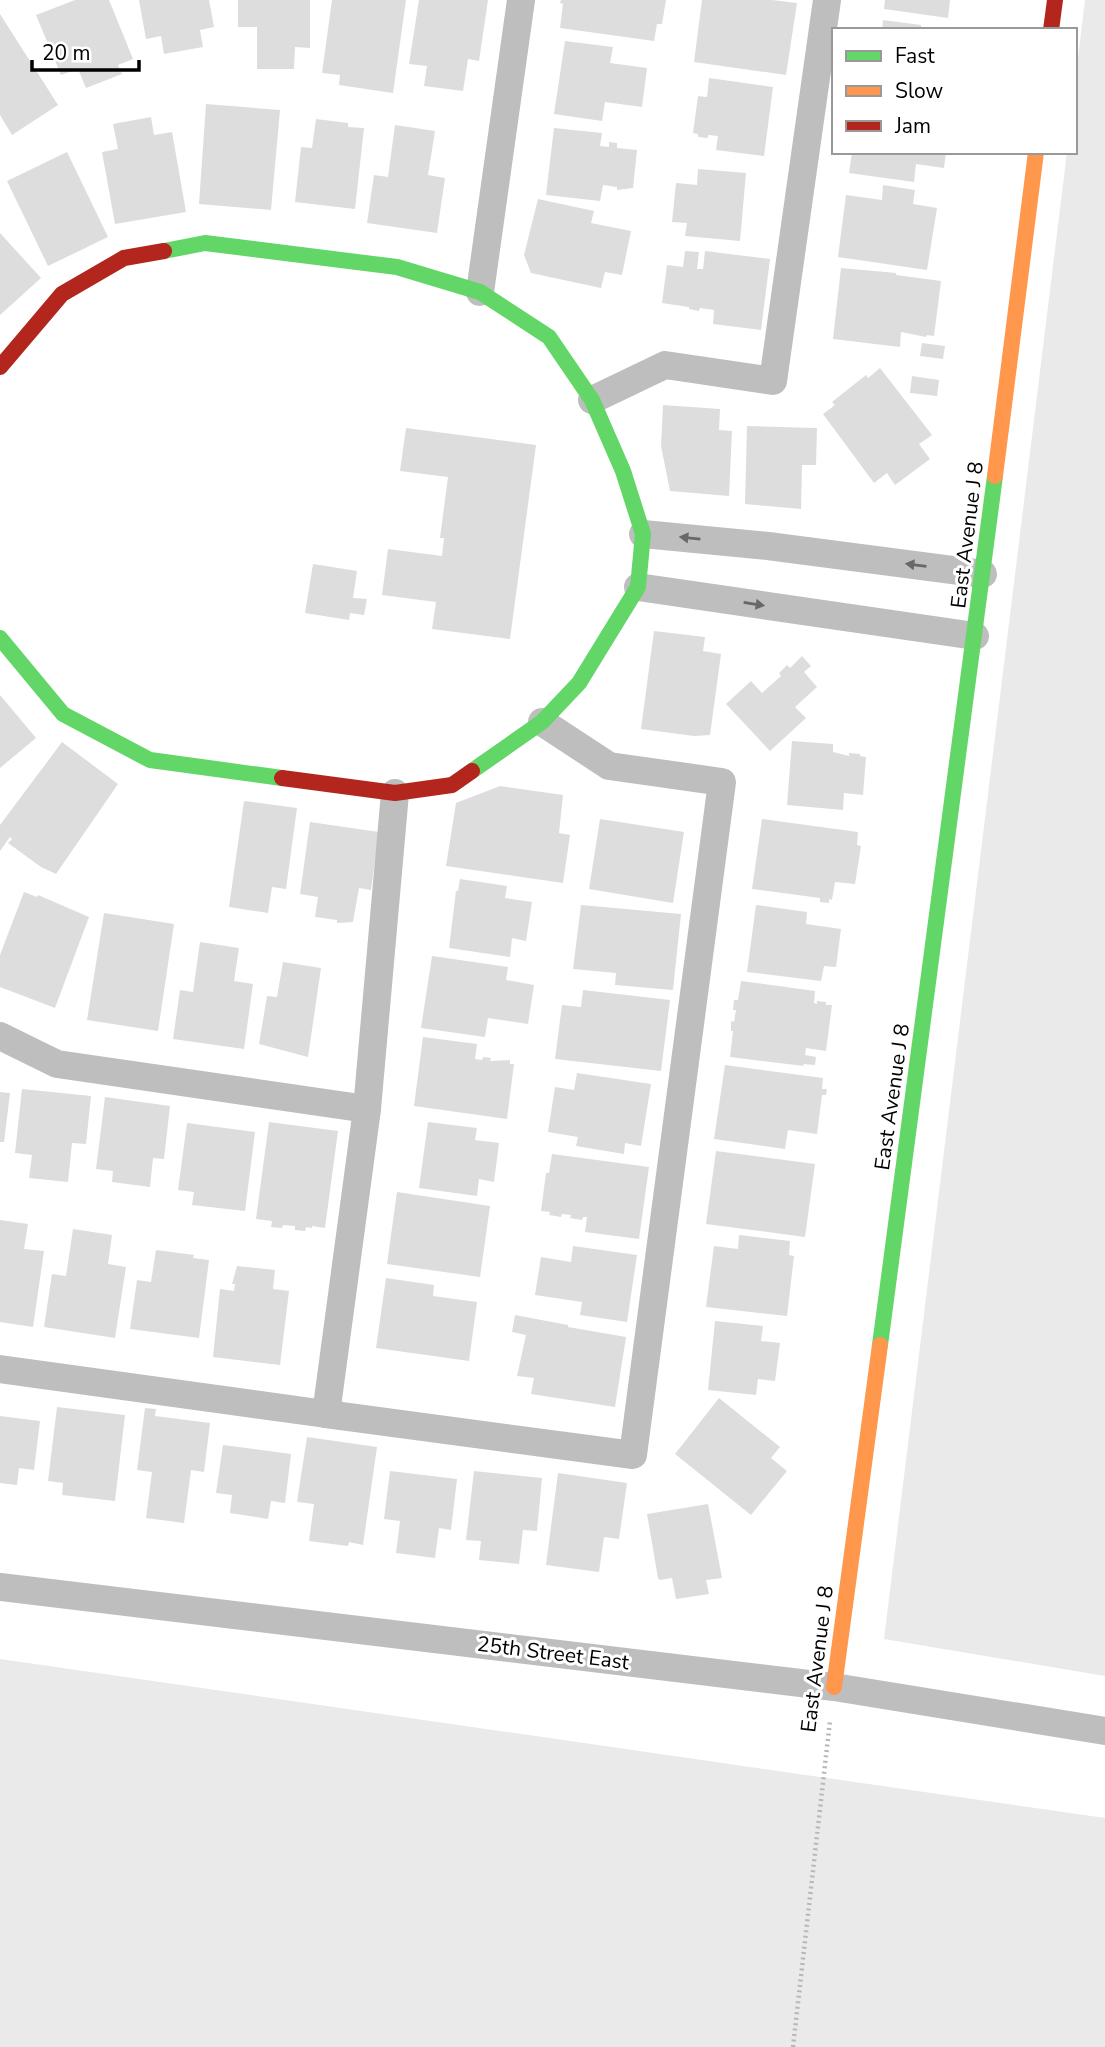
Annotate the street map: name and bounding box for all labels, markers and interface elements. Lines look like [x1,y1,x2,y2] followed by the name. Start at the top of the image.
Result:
[32,28,138,72] scale bar
[832,28,1077,154] legend
[42,39,91,67] text: 20 m
[895,42,935,70] text: Fast
[895,77,944,105] text: Slow
[894,112,931,140] text: Jam
[944,460,990,610] street label: East Avenue J 8
[679,532,701,543] one-way arrow
[905,560,927,571] one-way arrow
[743,599,765,610] one-way arrow
[868,1022,916,1172] street label: East Avenue J 8
[794,1584,840,1734] street label: East Avenue J 8
[475,1630,631,1676] street label: 25th Street East

